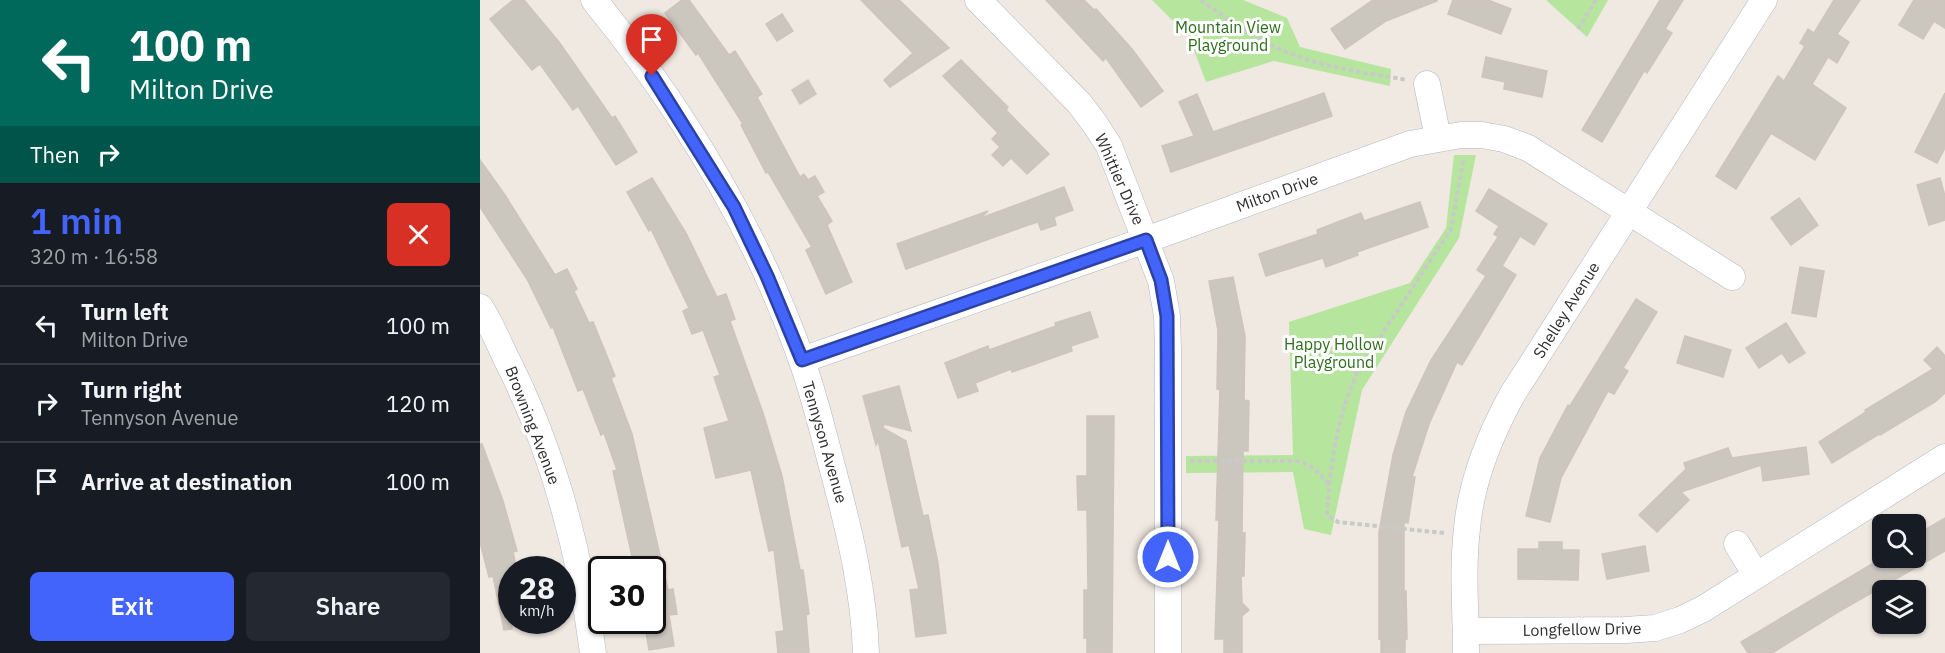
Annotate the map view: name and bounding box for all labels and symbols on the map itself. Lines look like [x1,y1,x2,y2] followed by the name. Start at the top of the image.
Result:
[626,14,677,76] pin
[1175,17,1281,55] park label: Mountain View Playground
[1091,130,1149,228] street label: Whittier Drive
[1233,168,1321,216] street label: Milton Drive
[1528,258,1604,362] street label: Shelley Avenue
[1284,334,1384,372] park label: Happy Hollow Playground
[501,363,565,487] street label: Browning Avenue
[798,379,852,505] street label: Tennyson Avenue
[1136,525,1200,589] position arrow
[588,556,666,634] speed limit sign: 30
[1522,618,1642,640] street label: Longfellow Drive

